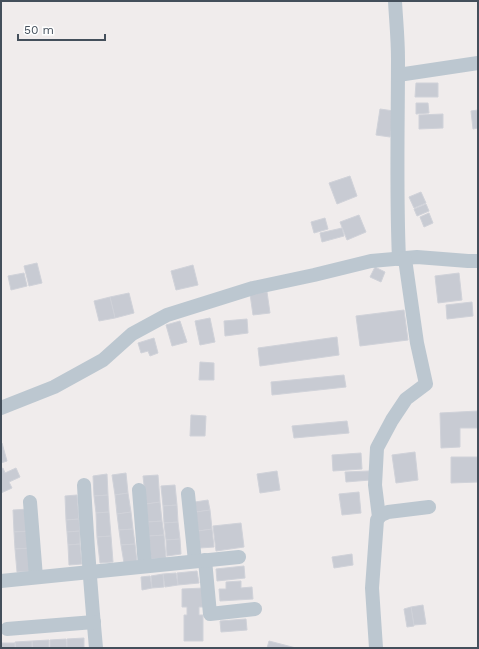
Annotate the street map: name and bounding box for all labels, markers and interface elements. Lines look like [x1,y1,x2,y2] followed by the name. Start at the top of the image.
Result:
[18,16,105,42] scale bar
[24,23,54,37] text: 50 m

